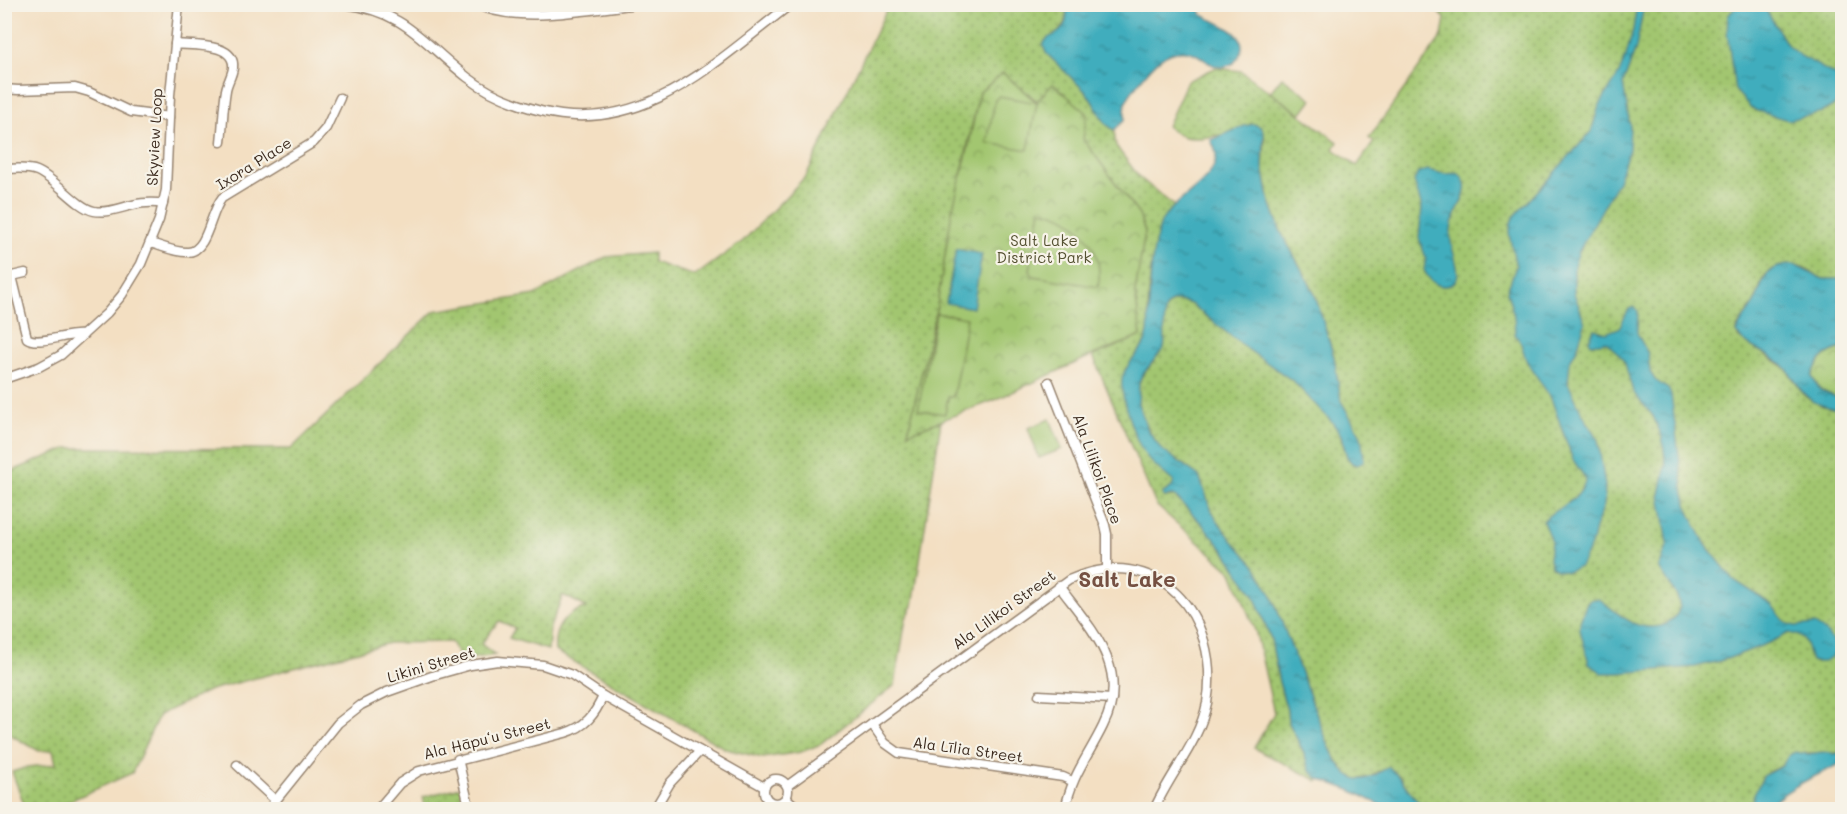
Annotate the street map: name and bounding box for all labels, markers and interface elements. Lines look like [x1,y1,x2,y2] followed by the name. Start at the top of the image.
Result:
[141,88,167,186] street label: Skyview Loop
[212,132,295,194] street label: Ixora Place
[996,230,1092,267] park label: Salt Lake District Park
[1069,411,1127,526] street label: Ala Lilikoi Place
[948,565,1059,653] street label: Ala Lilikoi Street
[1078,565,1176,592] district label: Salt Lake
[385,641,477,687] street label: Likini Street
[421,713,552,763] street label: Ala Hāpuʻu Street
[912,731,1025,767] street label: Ala Līlia Street

